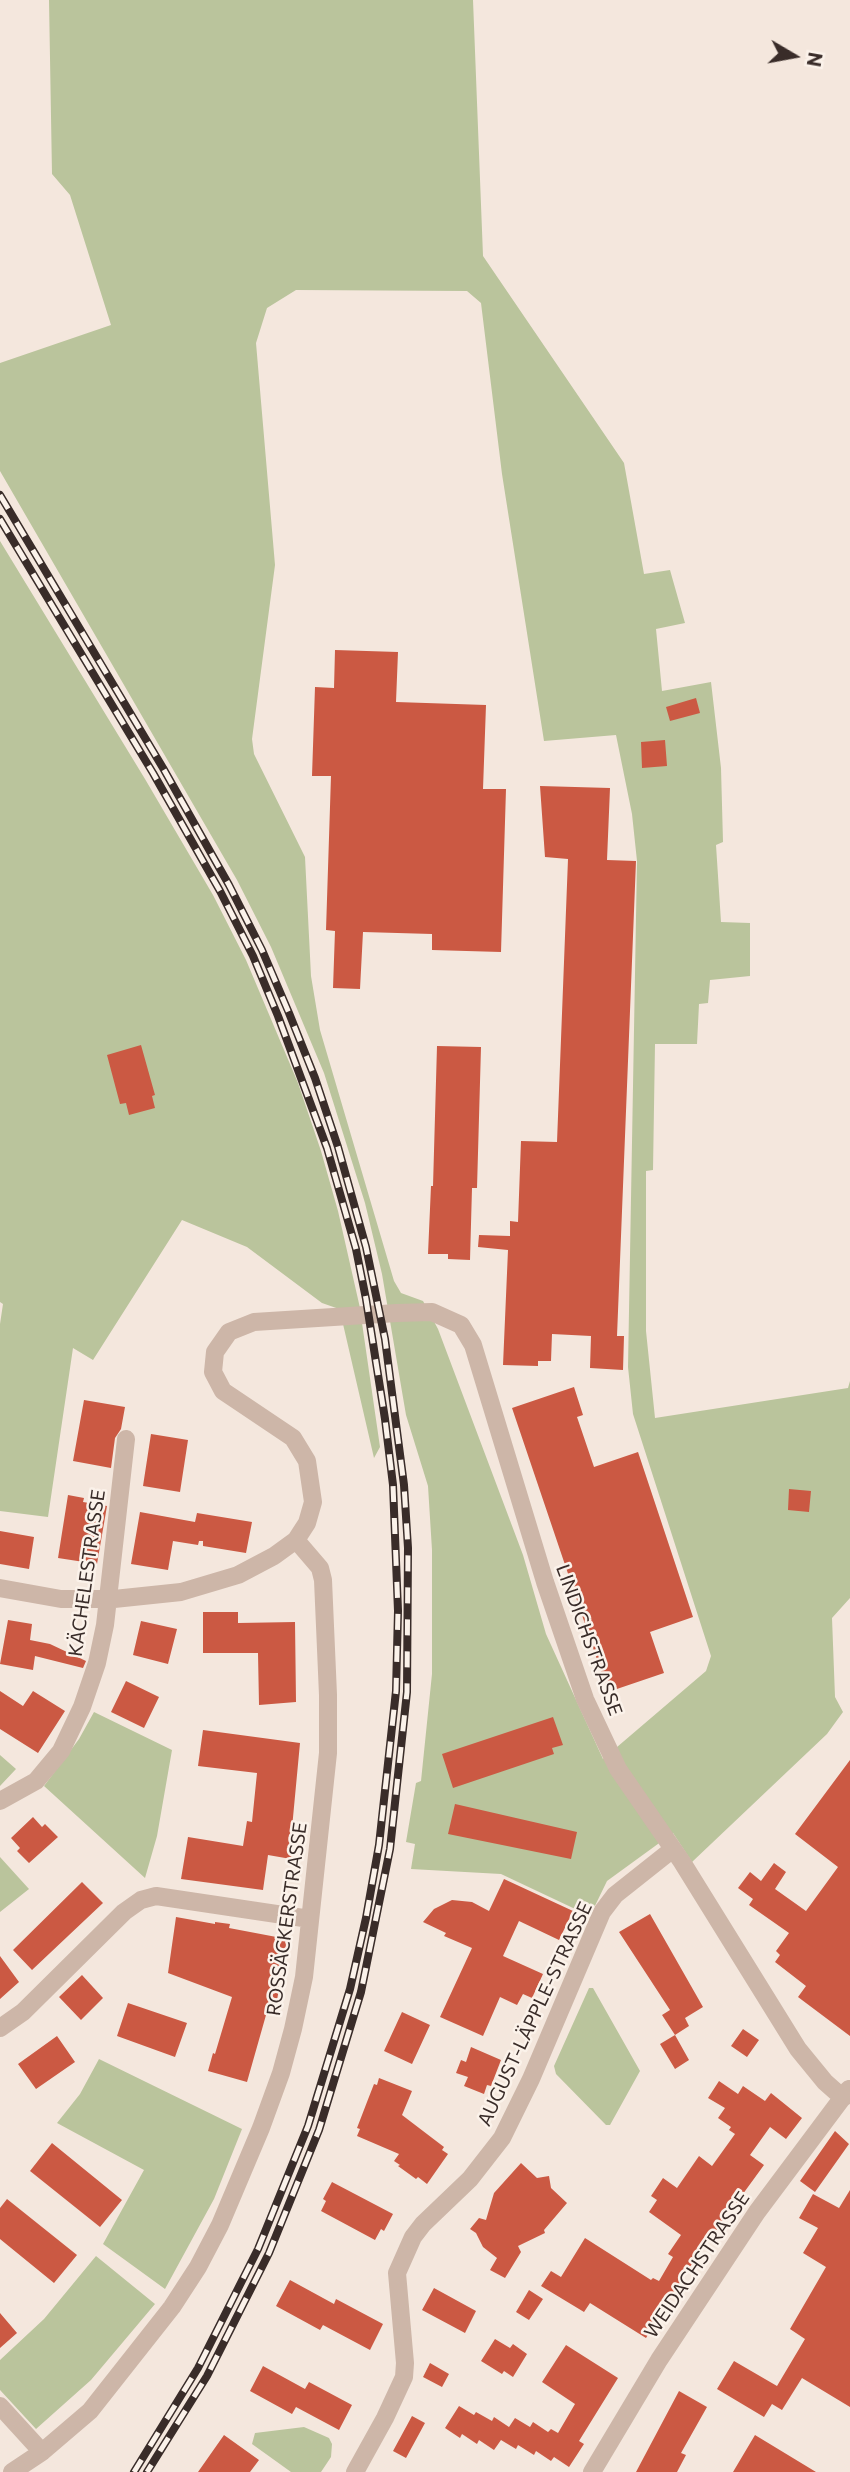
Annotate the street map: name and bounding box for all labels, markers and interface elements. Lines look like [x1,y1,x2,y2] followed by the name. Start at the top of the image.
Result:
[759,21,829,91] north arrow
[803,51,828,69] text: N
[64,1488,110,1658] street label: KÄCHELESTRASSE
[551,1561,627,1719] street label: LINDICHSTRASSE
[262,1821,312,2017] street label: ROSSÄCKERSTRASSE
[473,1898,597,2130] street label: AUGUST-LÄPPLE-STRASSE
[640,2187,754,2343] street label: WEIDACHSTRASSE

